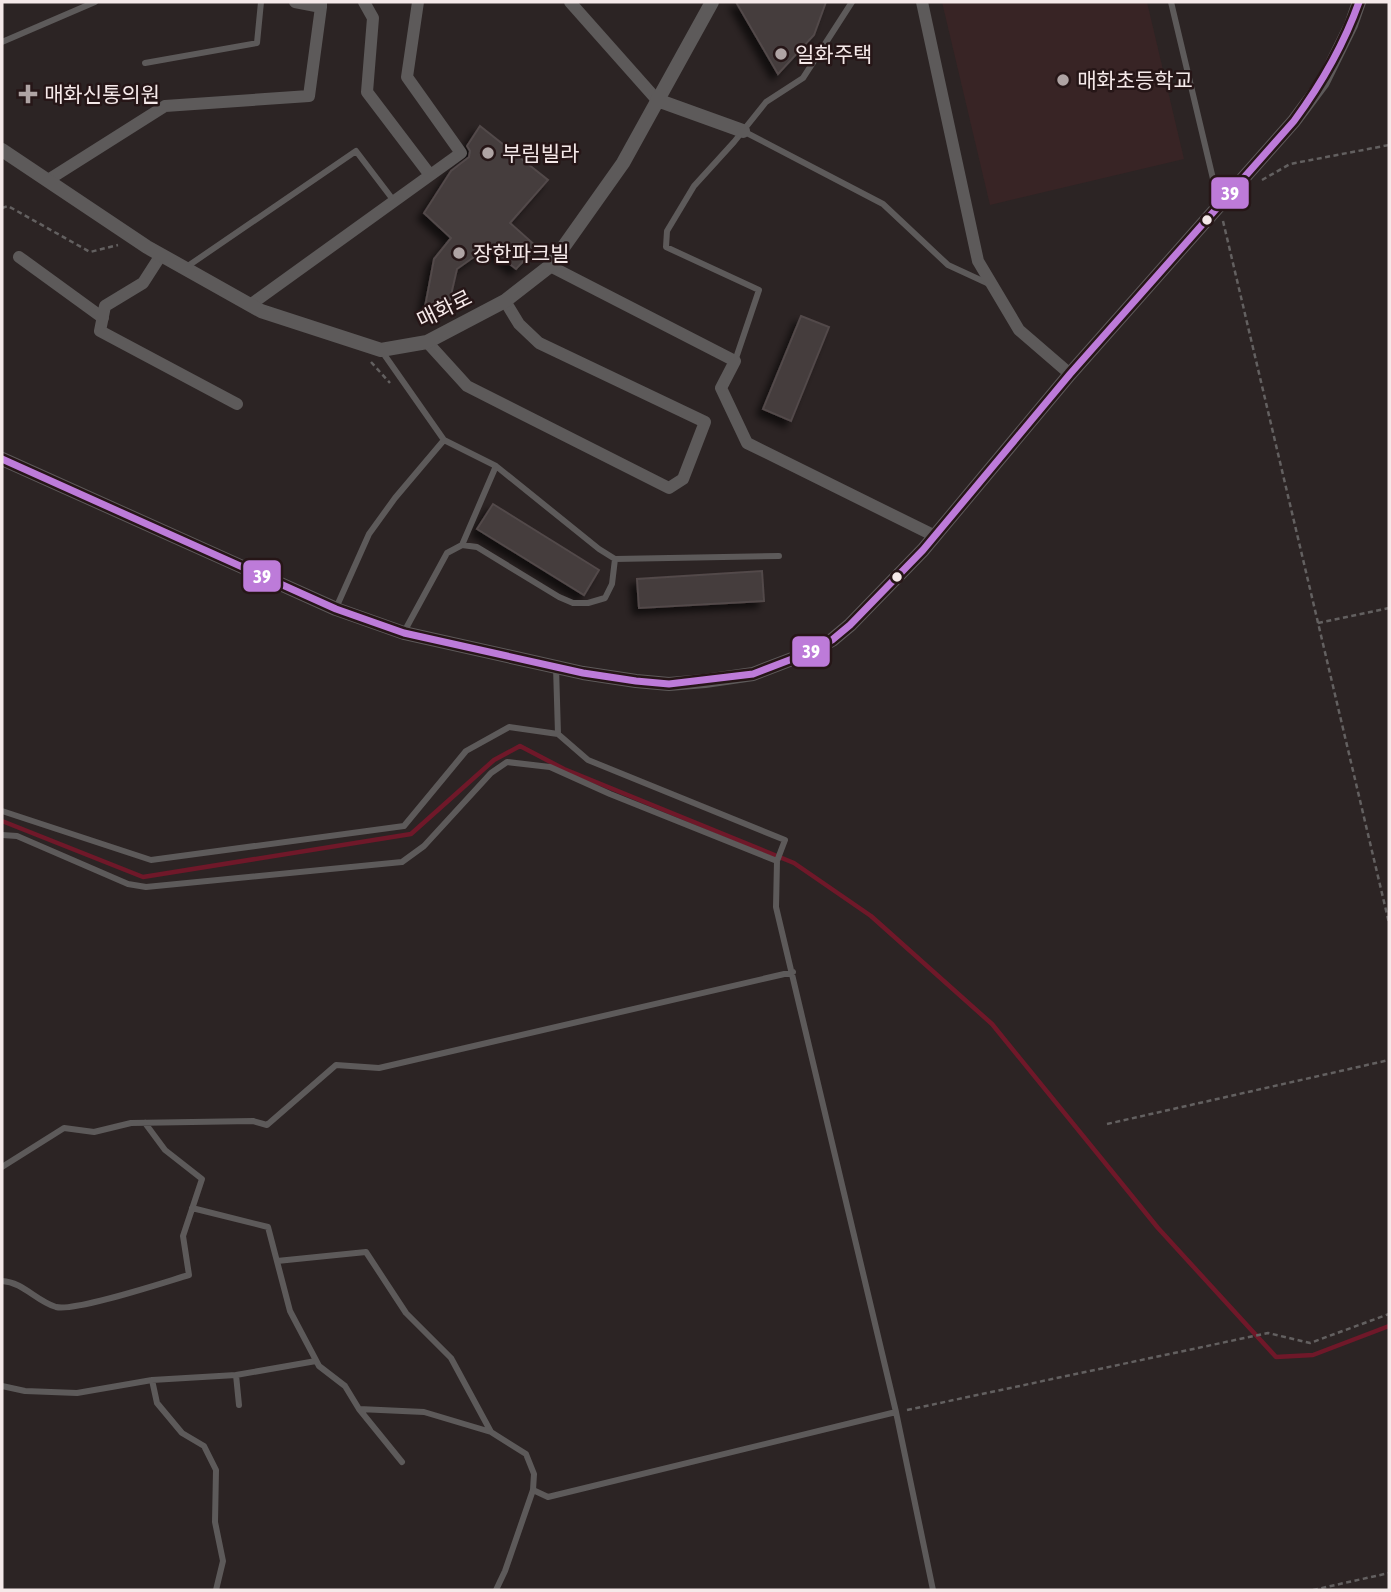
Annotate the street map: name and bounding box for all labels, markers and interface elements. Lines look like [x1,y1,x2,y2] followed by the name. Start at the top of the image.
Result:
[795,42,872,66] place label: 일화주택
[773,46,789,62] marker: 일화주택
[1077,68,1193,92] place label: 매화초등학교
[1055,72,1071,88] marker: 매화초등학교
[44,82,160,106] place label: 매화신통의원
[18,84,38,104] marker: 매화신통의원
[502,141,579,165] place label: 부림빌라
[480,145,496,161] marker: 부림빌라
[1210,176,1250,210] line badge: 39
[1221,182,1239,204] text: 39
[1200,213,1214,227] unlabelled marker
[473,241,570,265] place label: 장한파크빌
[451,245,467,261] marker: 장한파크빌
[413,285,475,331] street label: 매화로
[242,559,282,593] line badge: 39
[253,565,271,587] text: 39
[890,570,904,584] unlabelled marker
[791,635,831,668] line badge: 39
[802,640,820,662] text: 39

